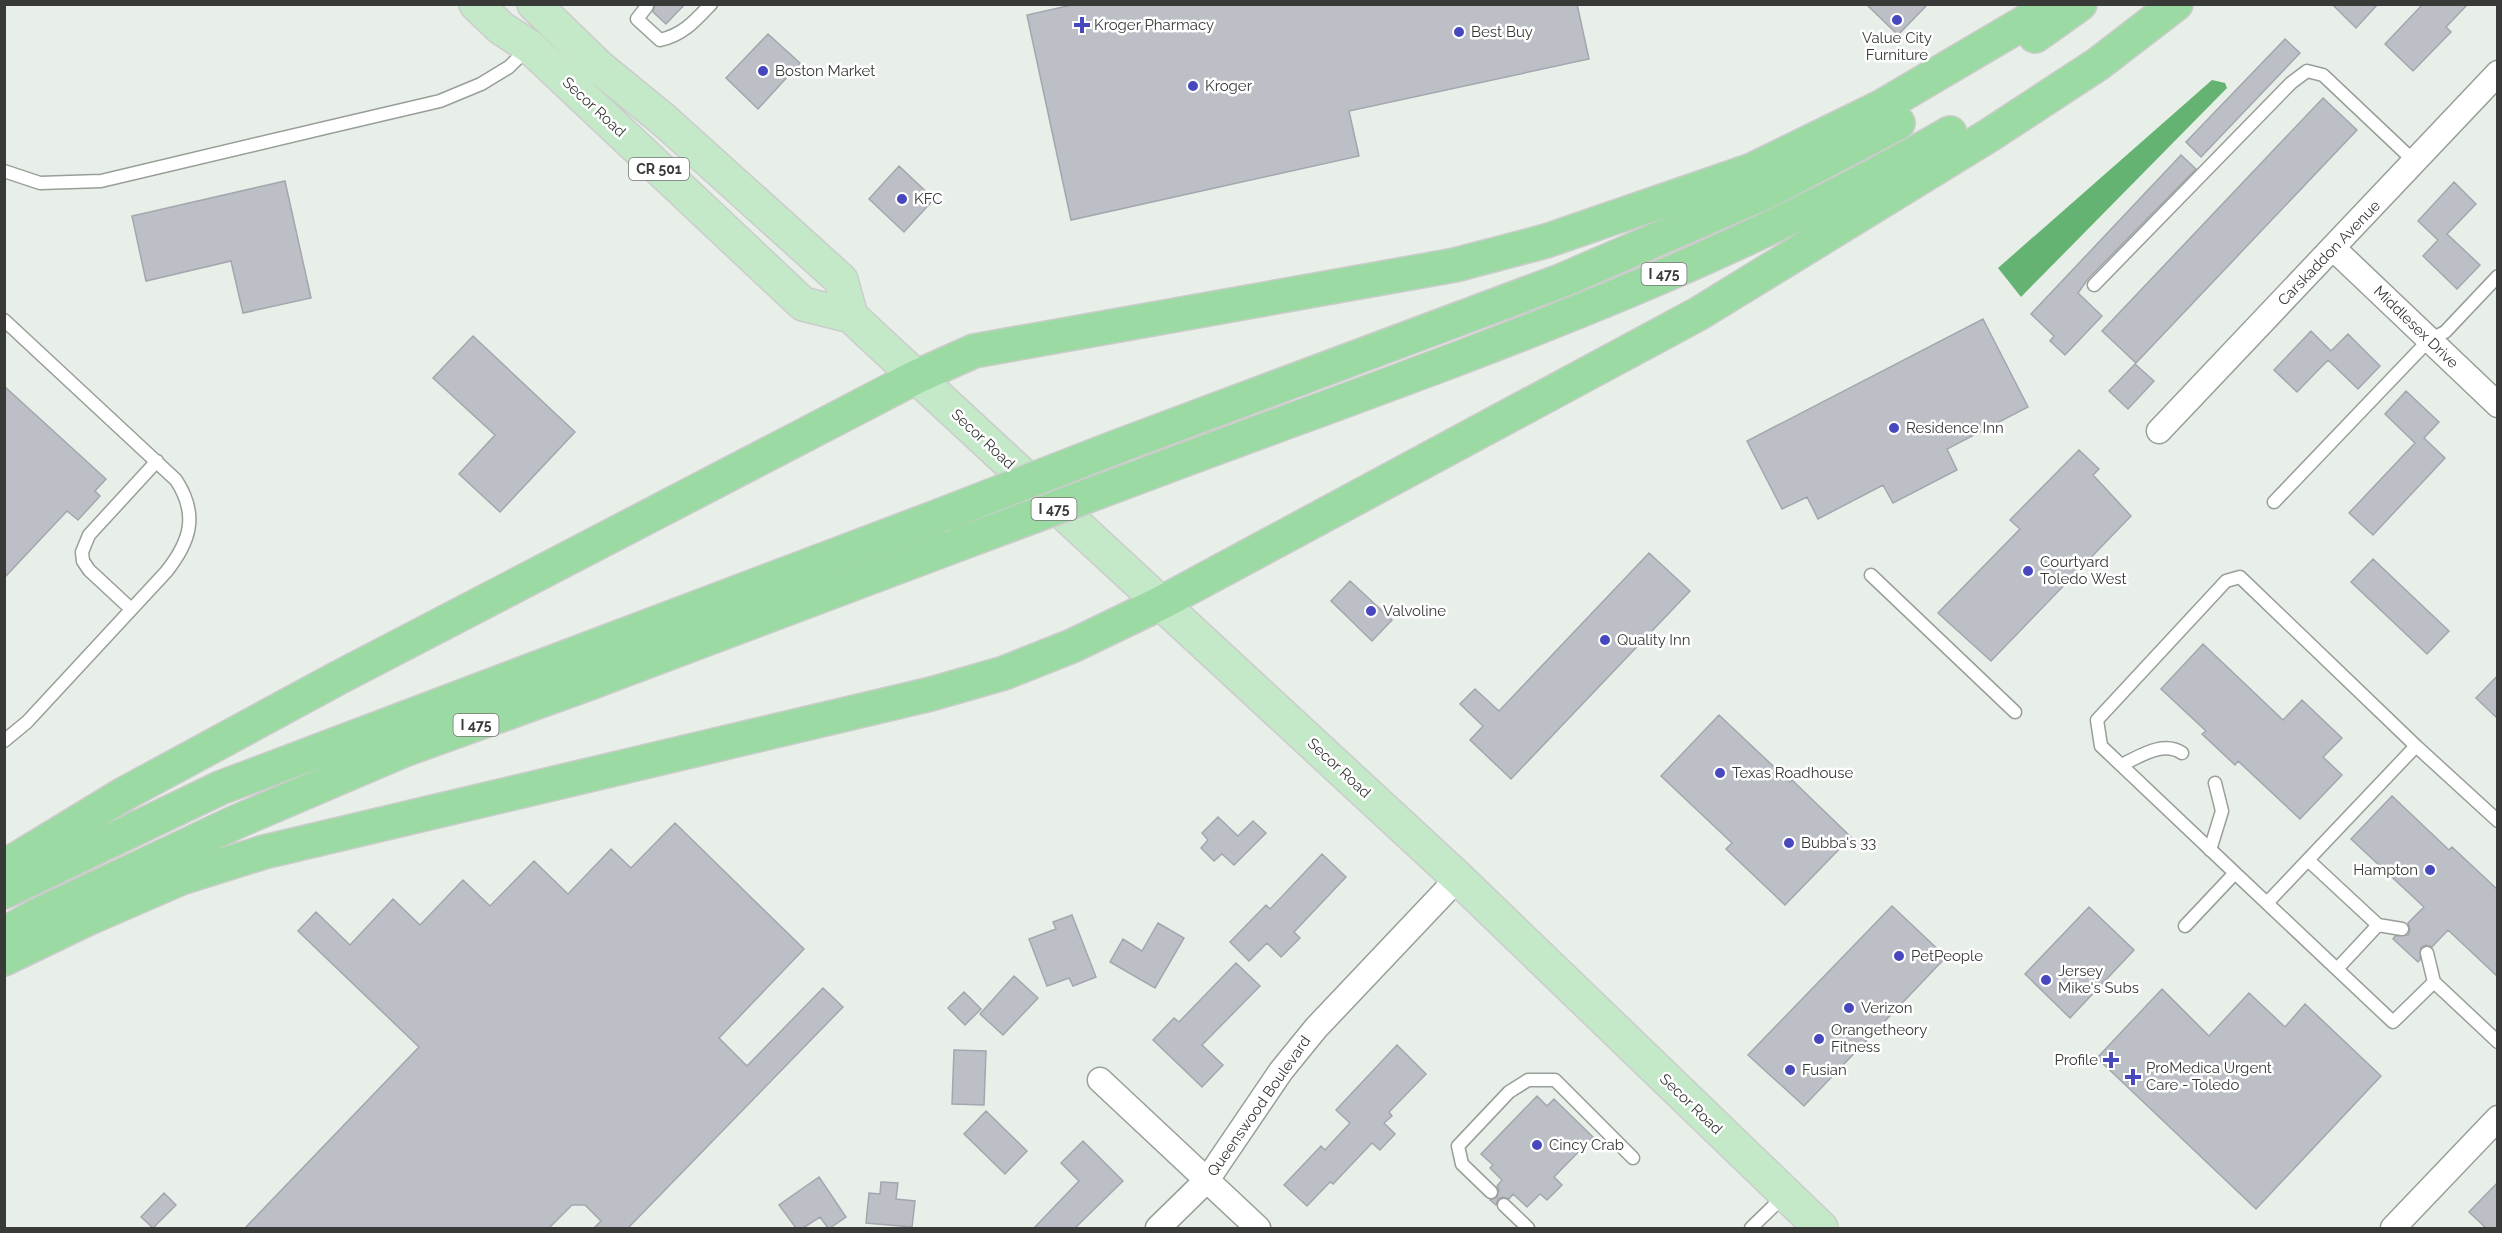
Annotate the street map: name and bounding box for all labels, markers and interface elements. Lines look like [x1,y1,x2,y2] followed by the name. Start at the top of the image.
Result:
[1890,13,1904,27] marker: Value City Furniture
[1094,16,1214,34] place label: Kroger Pharmacy
[1075,18,1089,32] marker: Kroger Pharmacy
[1471,23,1533,41] place label: Best Buy
[1452,25,1466,39] marker: Best Buy
[1862,29,1932,64] place label: Value City Furniture
[775,62,875,80] place label: Boston Market
[756,64,770,78] marker: Boston Market
[559,73,629,141] street label: Secor Road
[1205,77,1253,95] place label: Kroger
[1186,79,1200,93] marker: Kroger
[629,158,689,180] road number: CR 501
[914,190,943,208] place label: KFC
[895,192,909,206] marker: KFC
[2274,196,2384,309] street label: Carskaddon Avenue
[1642,263,1686,285] road number: I 475
[2370,282,2462,372] street label: Middlesex Drive
[948,405,1018,473] street label: Secor Road
[1906,419,2004,437] place label: Residence Inn
[1887,421,1901,435] marker: Residence Inn
[1032,498,1076,520] road number: I 475
[2040,553,2127,588] place label: Courtyard Toledo West
[2021,564,2035,578] marker: Courtyard Toledo West
[1383,602,1446,620] place label: Valvoline
[1364,604,1378,618] marker: Valvoline
[1617,631,1690,649] place label: Quality Inn
[1598,633,1612,647] marker: Quality Inn
[454,714,498,736] road number: I 475
[1304,734,1374,802] street label: Secor Road
[1732,764,1854,782] place label: Texas Roadhouse
[1713,766,1727,780] marker: Texas Roadhouse
[1801,834,1876,852] place label: Bubba's 33
[1782,836,1796,850] marker: Bubba's 33
[2353,861,2418,879] place label: Hampton
[2423,863,2437,877] marker: Hampton
[1911,947,1983,965] place label: PetPeople
[1892,949,1906,963] marker: PetPeople
[2058,962,2139,997] place label: Jersey Mike's Subs
[2039,973,2053,987] marker: Jersey Mike's Subs
[1861,999,1912,1017] place label: Verizon
[1842,1001,1856,1015] marker: Verizon
[1831,1021,1927,1056] place label: Orangetheory Fitness
[1204,1032,1314,1180] street label: Queenswood Boulevard
[1812,1032,1826,1046] marker: Orangetheory Fitness
[2054,1051,2098,1069] place label: Profile
[2102,1051,2120,1069] marker: Profile
[2146,1059,2272,1094] place label: ProMedica Urgent Care - Toledo
[1802,1061,1847,1079] place label: Fusian
[1783,1063,1797,1077] marker: Fusian
[2124,1068,2142,1086] marker: ProMedica Urgent Care - Toledo
[1656,1070,1726,1138] street label: Secor Road
[1549,1136,1624,1154] place label: Cincy Crab
[1530,1138,1544,1152] marker: Cincy Crab

